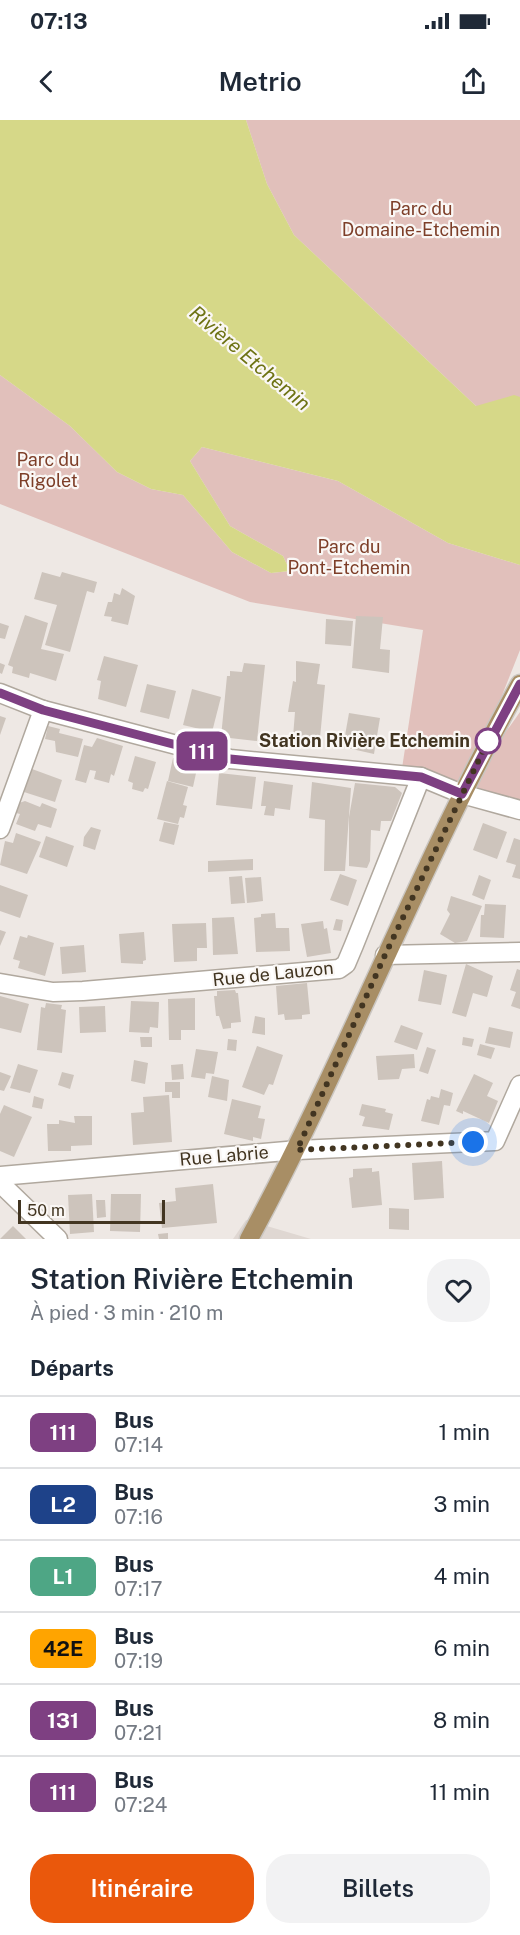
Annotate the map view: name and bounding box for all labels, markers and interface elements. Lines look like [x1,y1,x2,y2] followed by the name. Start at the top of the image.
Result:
[30,8,88,34] text: 07:13
[30,65,63,98] icon: back
[218,65,302,97] text: Metrio
[457,65,490,98] icon: share
[342,198,500,240] park label: Parc du Domaine-Etchemin
[185,301,315,415] water label: Rivière Etchemin
[16,449,80,491] park label: Parc du Rigolet
[287,536,411,578] park label: Parc du Pont-Etchemin
[475,728,501,754] marker: Station Rivière Etchemin
[259,730,470,751] place label: Station Rivière Etchemin
[168,732,236,770] line badge: 111
[189,739,215,764] text: 111
[211,957,334,990] street label: Rue de Lauzon
[458,1127,488,1157] your location
[179,1141,269,1170] street label: Rue Labrie
[18,1197,165,1224] scale bar
[27,1201,65,1220] text: 50 m
[427,1259,490,1322] button: heart
[30,1262,354,1295] text: Station Rivière Etchemin
[30,1301,223,1325] text: À pied · 3 min · 210 m
[30,1355,114,1381] text: Départs
[114,1407,154,1433] text: Bus
[438,1419,490,1445] text: 1 min
[50,1420,76,1445] text: 111
[114,1433,163,1457] text: 07:14
[114,1479,154,1505] text: Bus
[433,1491,490,1517] text: 3 min
[50,1492,76,1517] text: L2
[114,1505,163,1529] text: 07:16
[114,1551,154,1577] text: Bus
[434,1563,490,1589] text: 4 min
[52,1564,74,1589] text: L1
[114,1577,163,1601] text: 07:17
[114,1623,154,1649] text: Bus
[434,1635,490,1661] text: 6 min
[43,1636,83,1661] text: 42E
[114,1649,163,1673] text: 07:19
[114,1695,154,1721] text: Bus
[433,1707,490,1733] text: 8 min
[47,1708,79,1733] text: 131
[114,1721,163,1745] text: 07:21
[114,1767,154,1793] text: Bus
[429,1779,490,1805] text: 11 min
[50,1780,76,1805] text: 111
[114,1793,167,1817] text: 07:24
[30,1854,254,1923] button: Itinéraire
[266,1854,490,1923] button: Billets

